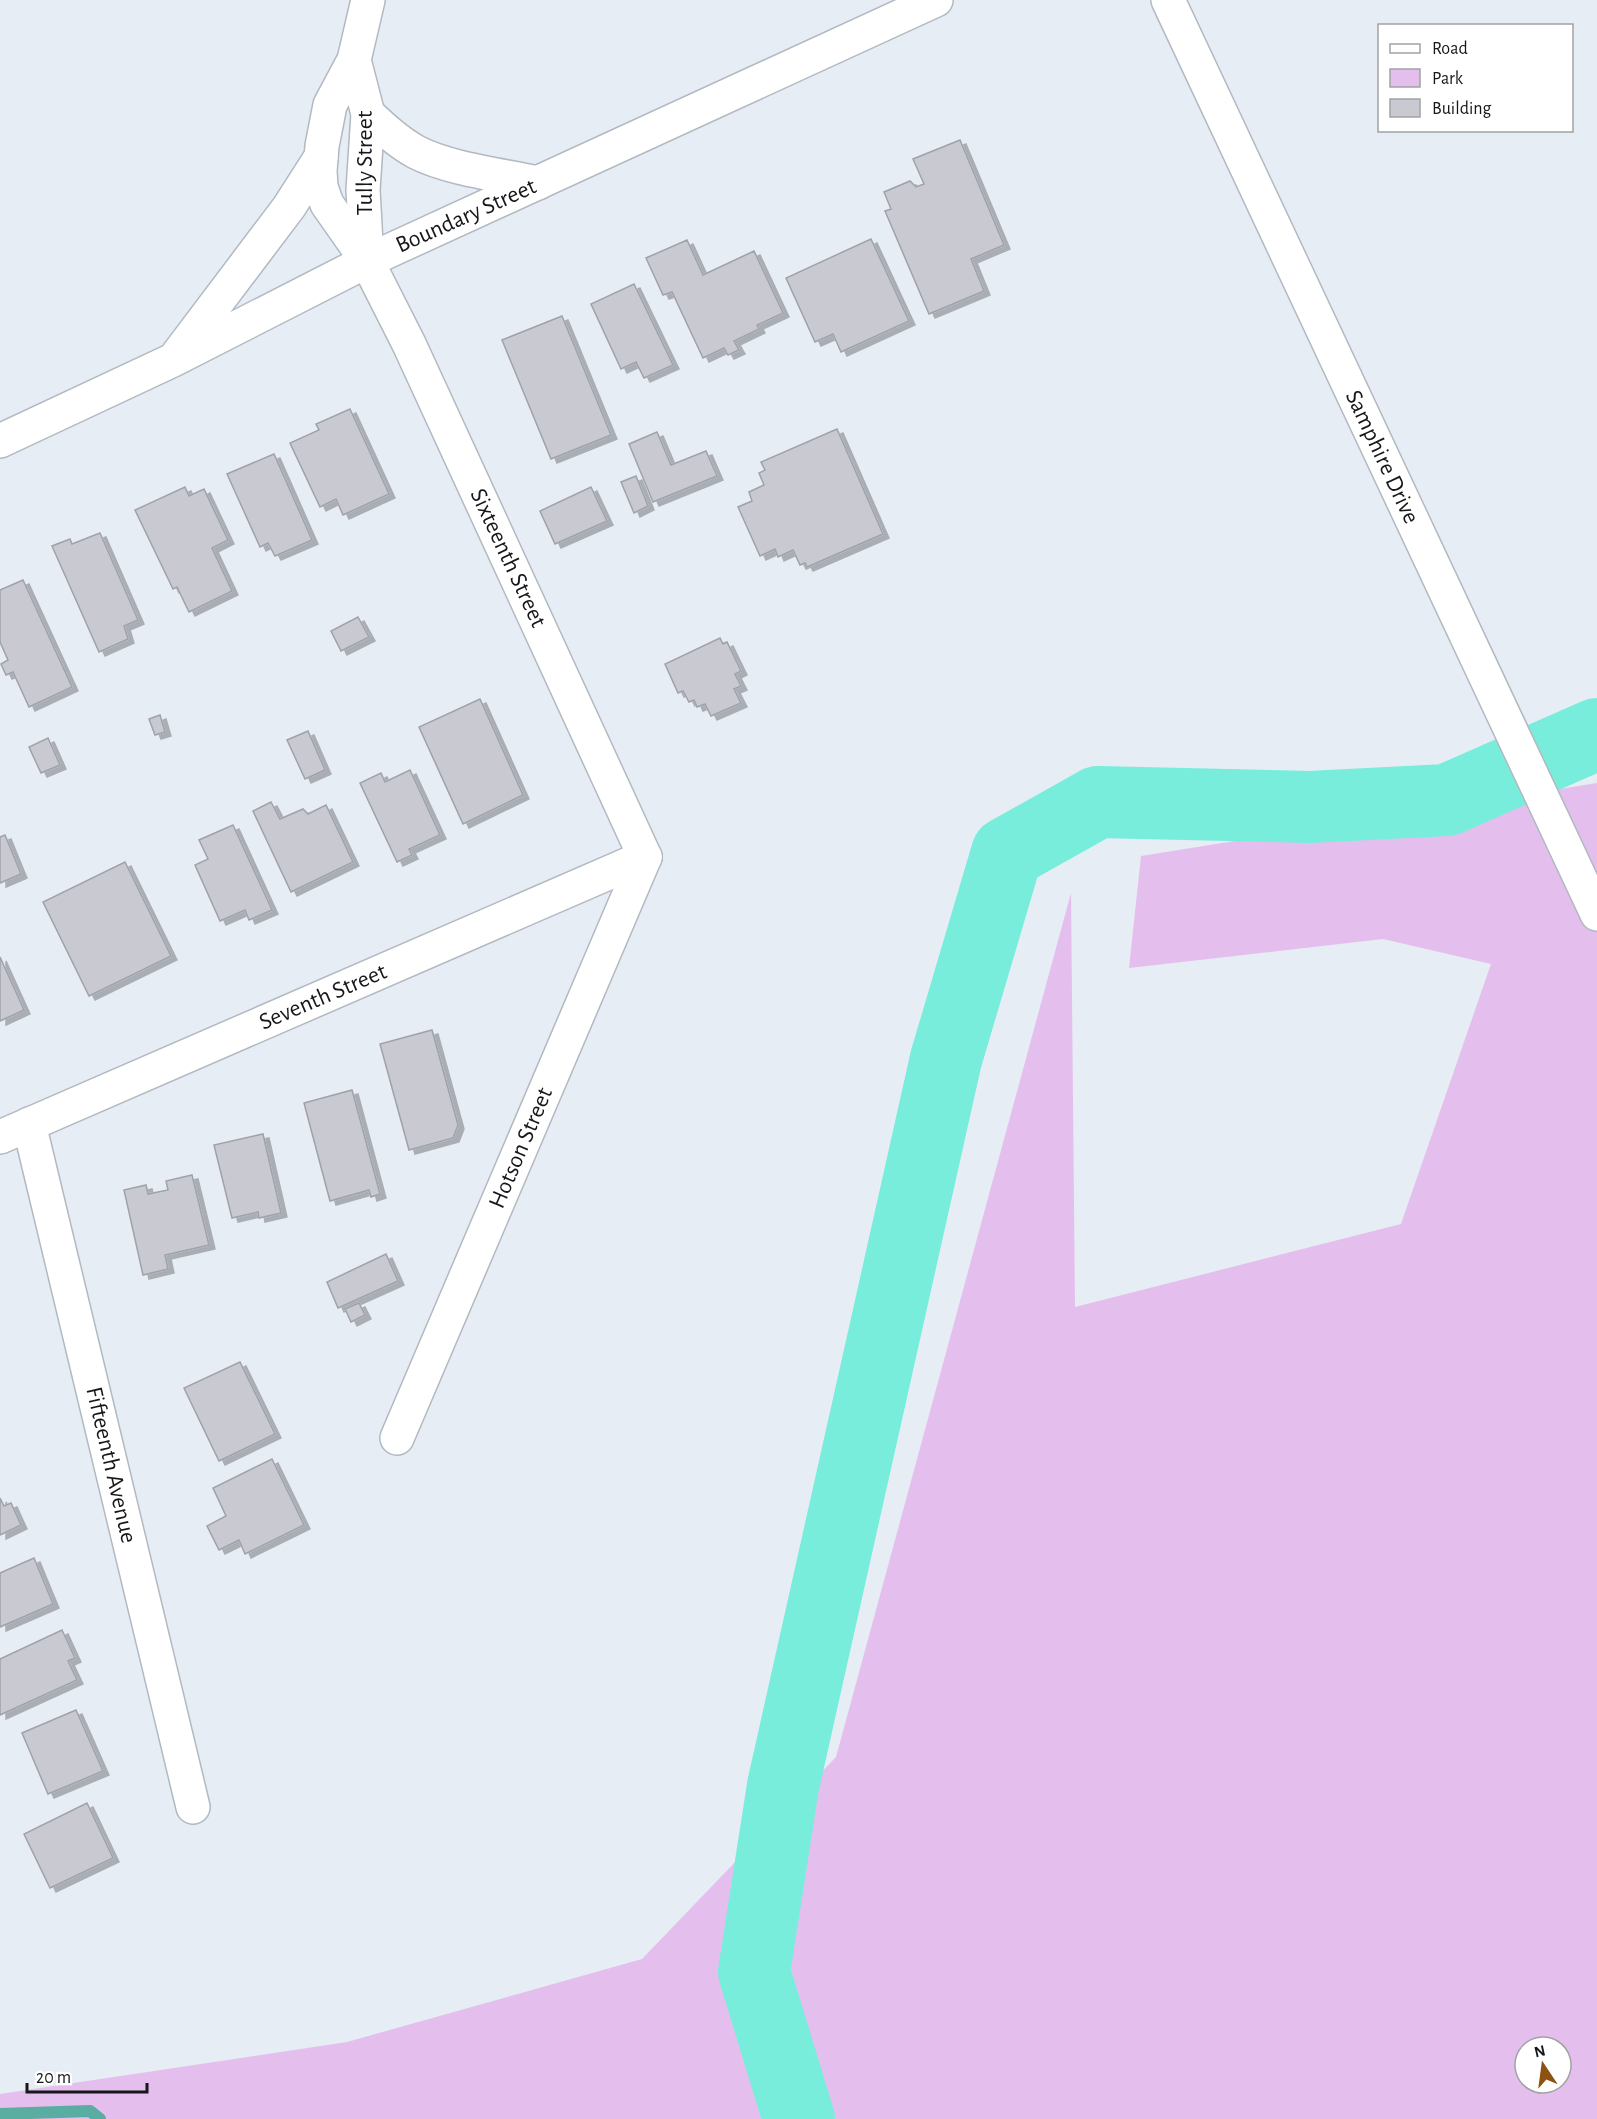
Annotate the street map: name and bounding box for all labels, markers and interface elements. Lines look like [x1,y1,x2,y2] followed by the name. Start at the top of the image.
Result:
[1378,24,1573,132] legend
[1432,40,1468,58] text: Road
[1432,70,1464,88] text: Park
[1432,100,1492,118] text: Building
[353,110,377,215] street label: Tully Street
[392,174,540,258] street label: Boundary Street
[1341,387,1423,527] street label: Samphire Drive
[465,485,551,631] street label: Sixteenth Street
[256,959,390,1035] street label: Seventh Street
[485,1084,557,1212] street label: Hotson Street
[81,1385,141,1545] street label: Fifteenth Avenue
[1513,2035,1573,2095] north arrow
[1533,2042,1547,2060] text: N
[27,2056,147,2094] scale bar
[36,2069,71,2087] text: 20 m

